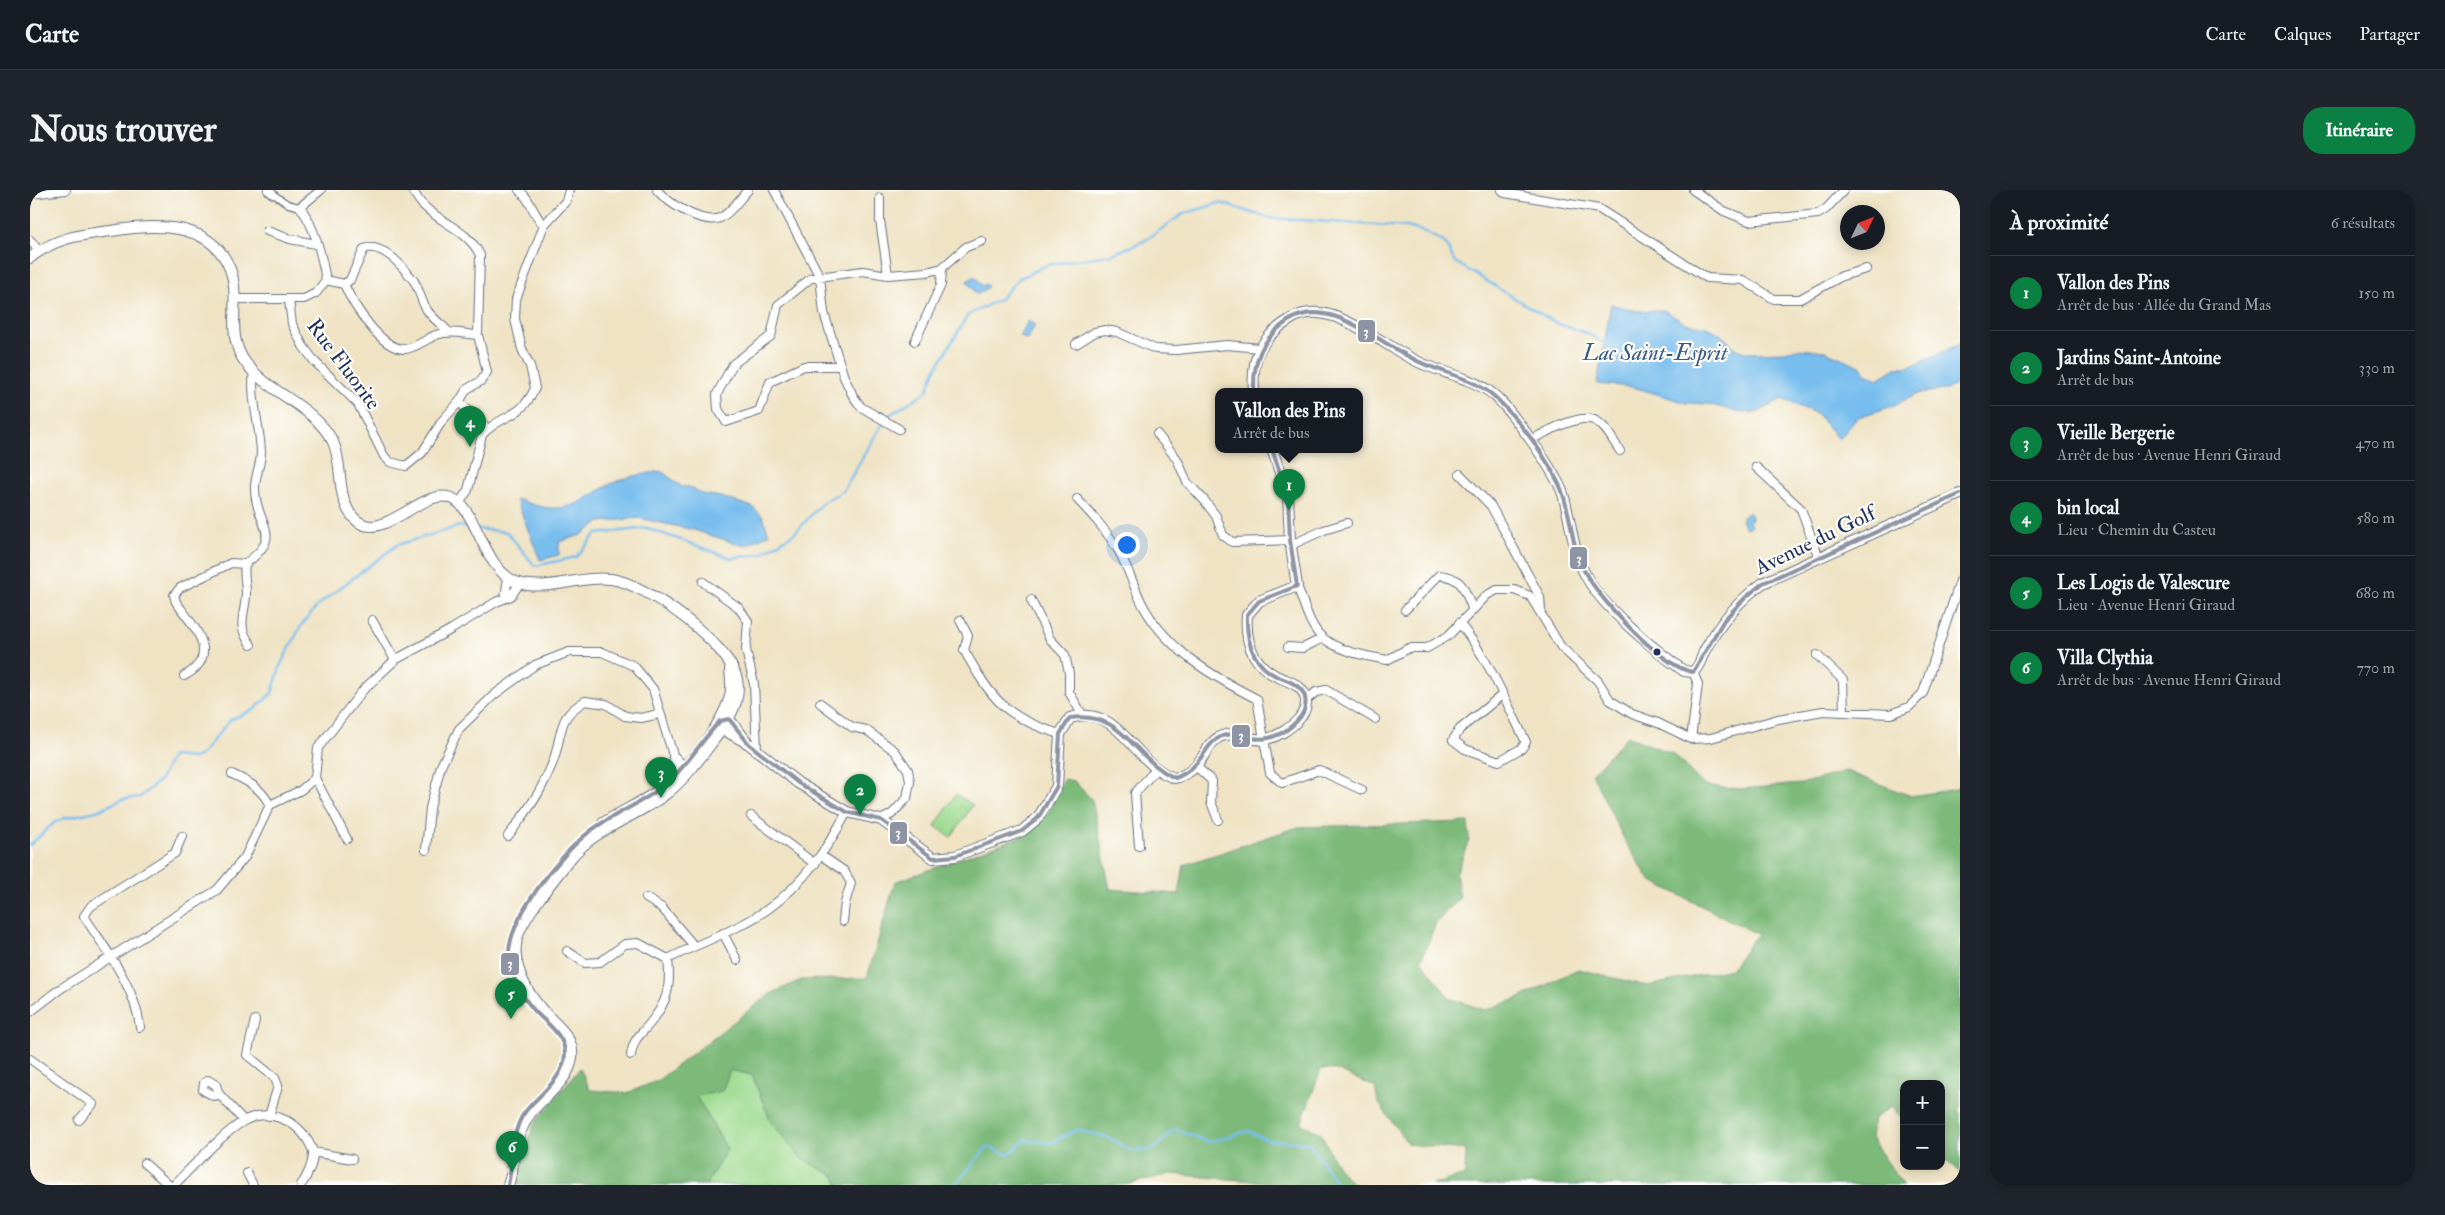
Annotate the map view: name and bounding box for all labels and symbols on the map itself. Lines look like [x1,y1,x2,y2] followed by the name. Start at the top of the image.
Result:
[1840,205,1885,250] north arrow
[301,313,387,415] street label: Rue Fluorite
[1357,319,1376,343] line badge: 3
[1363,323,1369,340] text: 3
[1582,339,1729,367] water label: Lac Saint-Esprit
[454,406,486,447] pin: 4
[1273,469,1305,510] pin: 1
[1750,498,1883,582] street label: Avenue du Golf
[1114,532,1140,558] your location
[1569,546,1588,570] line badge: 3
[1576,550,1582,567] text: 3
[1652,647,1662,657] unlabelled marker
[1231,724,1251,748] line badge: 3
[1238,727,1244,744] text: 3
[645,757,677,798] pin: 3
[844,774,876,815] pin: 2
[889,821,908,845] line badge: 3
[895,824,901,841] text: 3
[500,952,520,976] line badge: 3
[507,955,513,972] text: 3
[495,978,527,1019] pin: 5
[496,1131,528,1172] pin: 6

